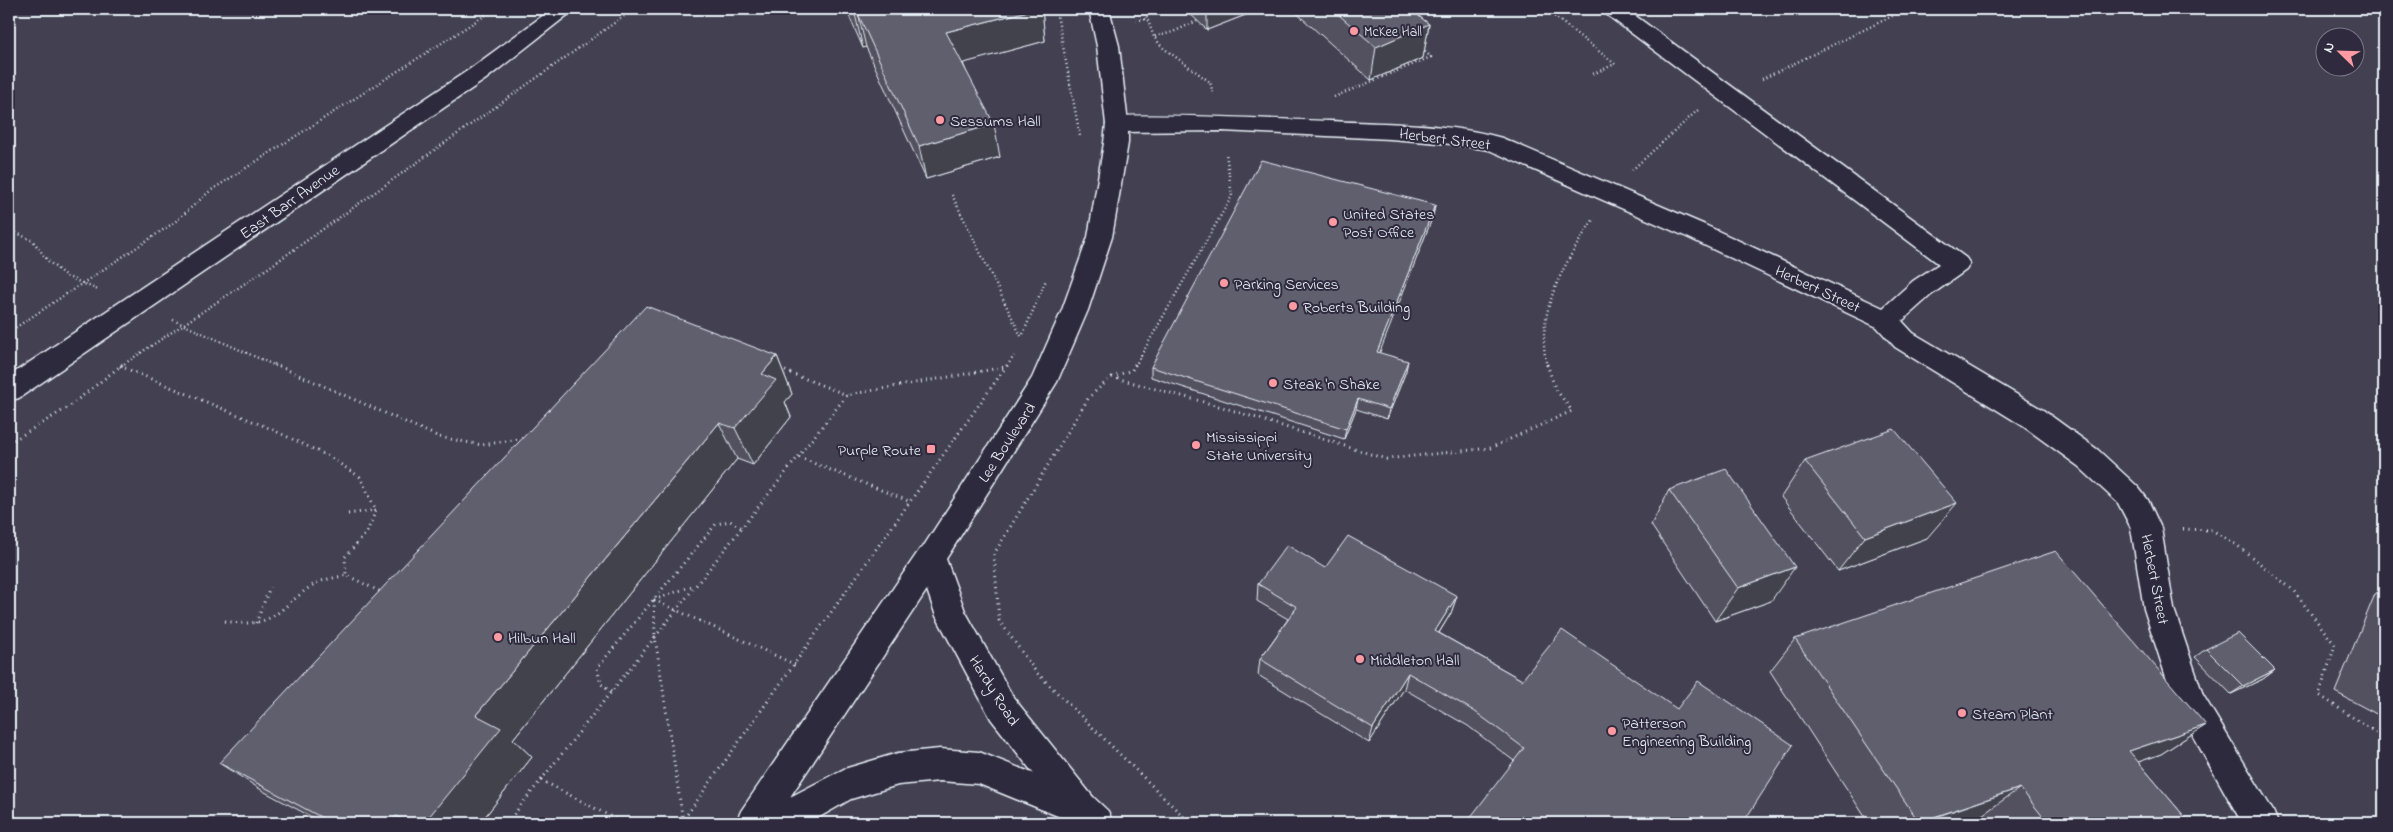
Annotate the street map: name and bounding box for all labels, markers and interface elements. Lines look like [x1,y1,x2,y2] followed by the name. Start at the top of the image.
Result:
[1364,22,1422,43] place label: McKee Hall
[1348,25,1360,37] marker: McKee Hall
[2316,28,2366,78] north arrow
[2318,39,2341,56] text: N
[950,110,1041,134] place label: Sessums Hall
[934,114,946,126] marker: Sessums Hall
[1398,122,1492,158] street label: Herbert Street
[235,159,346,246] street label: East Barr Avenue
[1343,203,1434,245] place label: United States Post Office
[1327,216,1339,228] marker: United States Post Office
[1771,260,1864,320] street label: Herbert Street
[1234,273,1339,297] place label: Parking Services
[1218,277,1230,289] marker: Parking Services
[1303,296,1410,320] place label: Roberts Building
[1287,300,1299,312] marker: Roberts Building
[1283,373,1381,397] place label: Steak 'n Shake
[1267,377,1279,389] marker: Steak 'n Shake
[973,398,1043,488] street label: Lee Boulevard
[1206,426,1312,468] place label: Mississippi State University
[838,439,922,463] place label: Purple Route
[1190,439,1202,451] marker: Mississippi State University
[925,443,937,455] marker: Purple Route
[2134,532,2175,627] street label: Herbert Street
[508,627,576,651] place label: Hilbun Hall
[492,631,504,643] marker: Hilbun Hall
[1370,649,1460,673] place label: Middleton Hall
[962,651,1025,731] street label: Hardy Road
[1354,653,1366,665] marker: Middleton Hall
[1972,703,2053,727] place label: Steam Plant
[1956,707,1968,719] marker: Steam Plant
[1622,712,1751,754] place label: Patterson Engineering Building
[1606,725,1618,737] marker: Patterson Engineering Building

